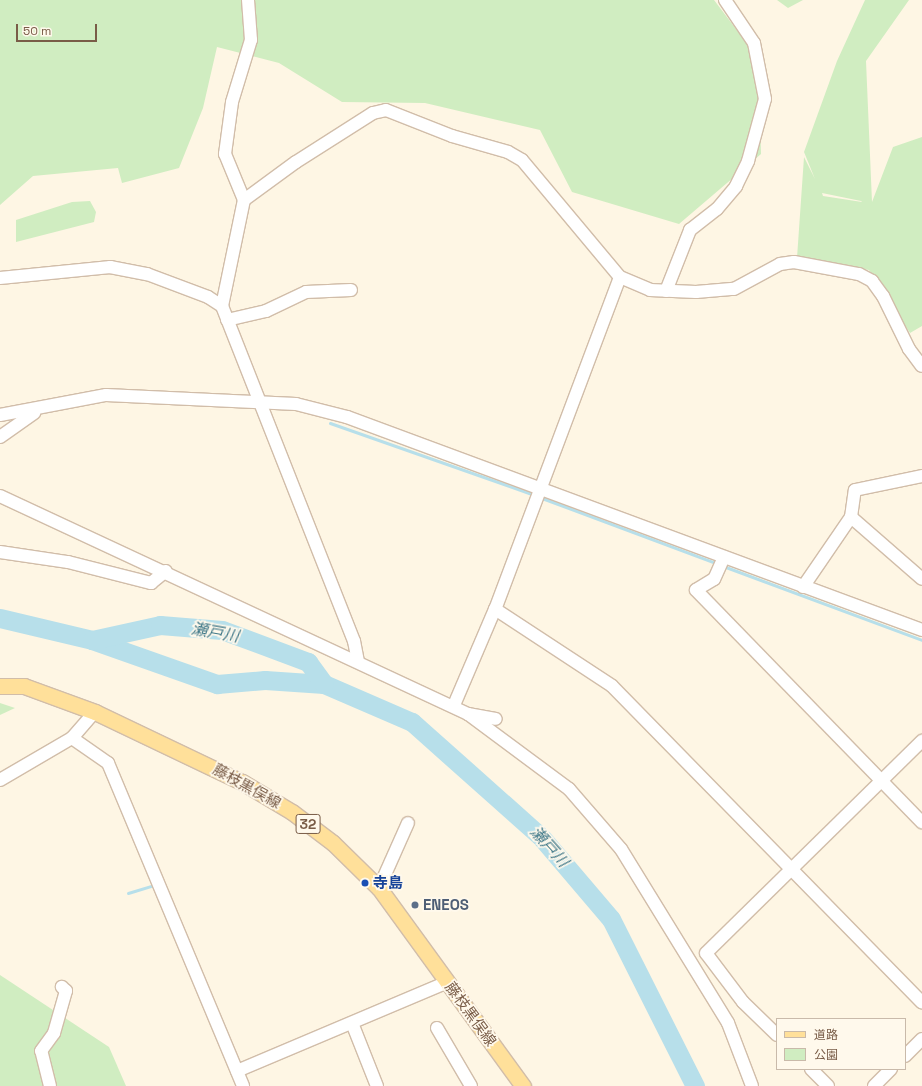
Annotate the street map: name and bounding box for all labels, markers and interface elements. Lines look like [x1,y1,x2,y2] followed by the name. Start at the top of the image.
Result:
[18,16,99,42] scale bar
[23,23,51,39] text: 50 m
[190,619,240,647] water label: 瀬戸川
[210,760,284,812] street label: 藤枝黒俣線
[295,812,321,836] road number: 32
[526,823,572,871] water label: 瀬戸川
[373,874,403,892] place label: 寺島
[360,878,370,888] marker: 寺島
[423,896,469,914] place label: ENEOS
[410,900,420,910] marker: ENEOS
[442,978,500,1050] street label: 藤枝黒俣線
[776,1018,906,1070] legend
[814,1027,838,1043] text: 道路
[814,1047,838,1063] text: 公園

